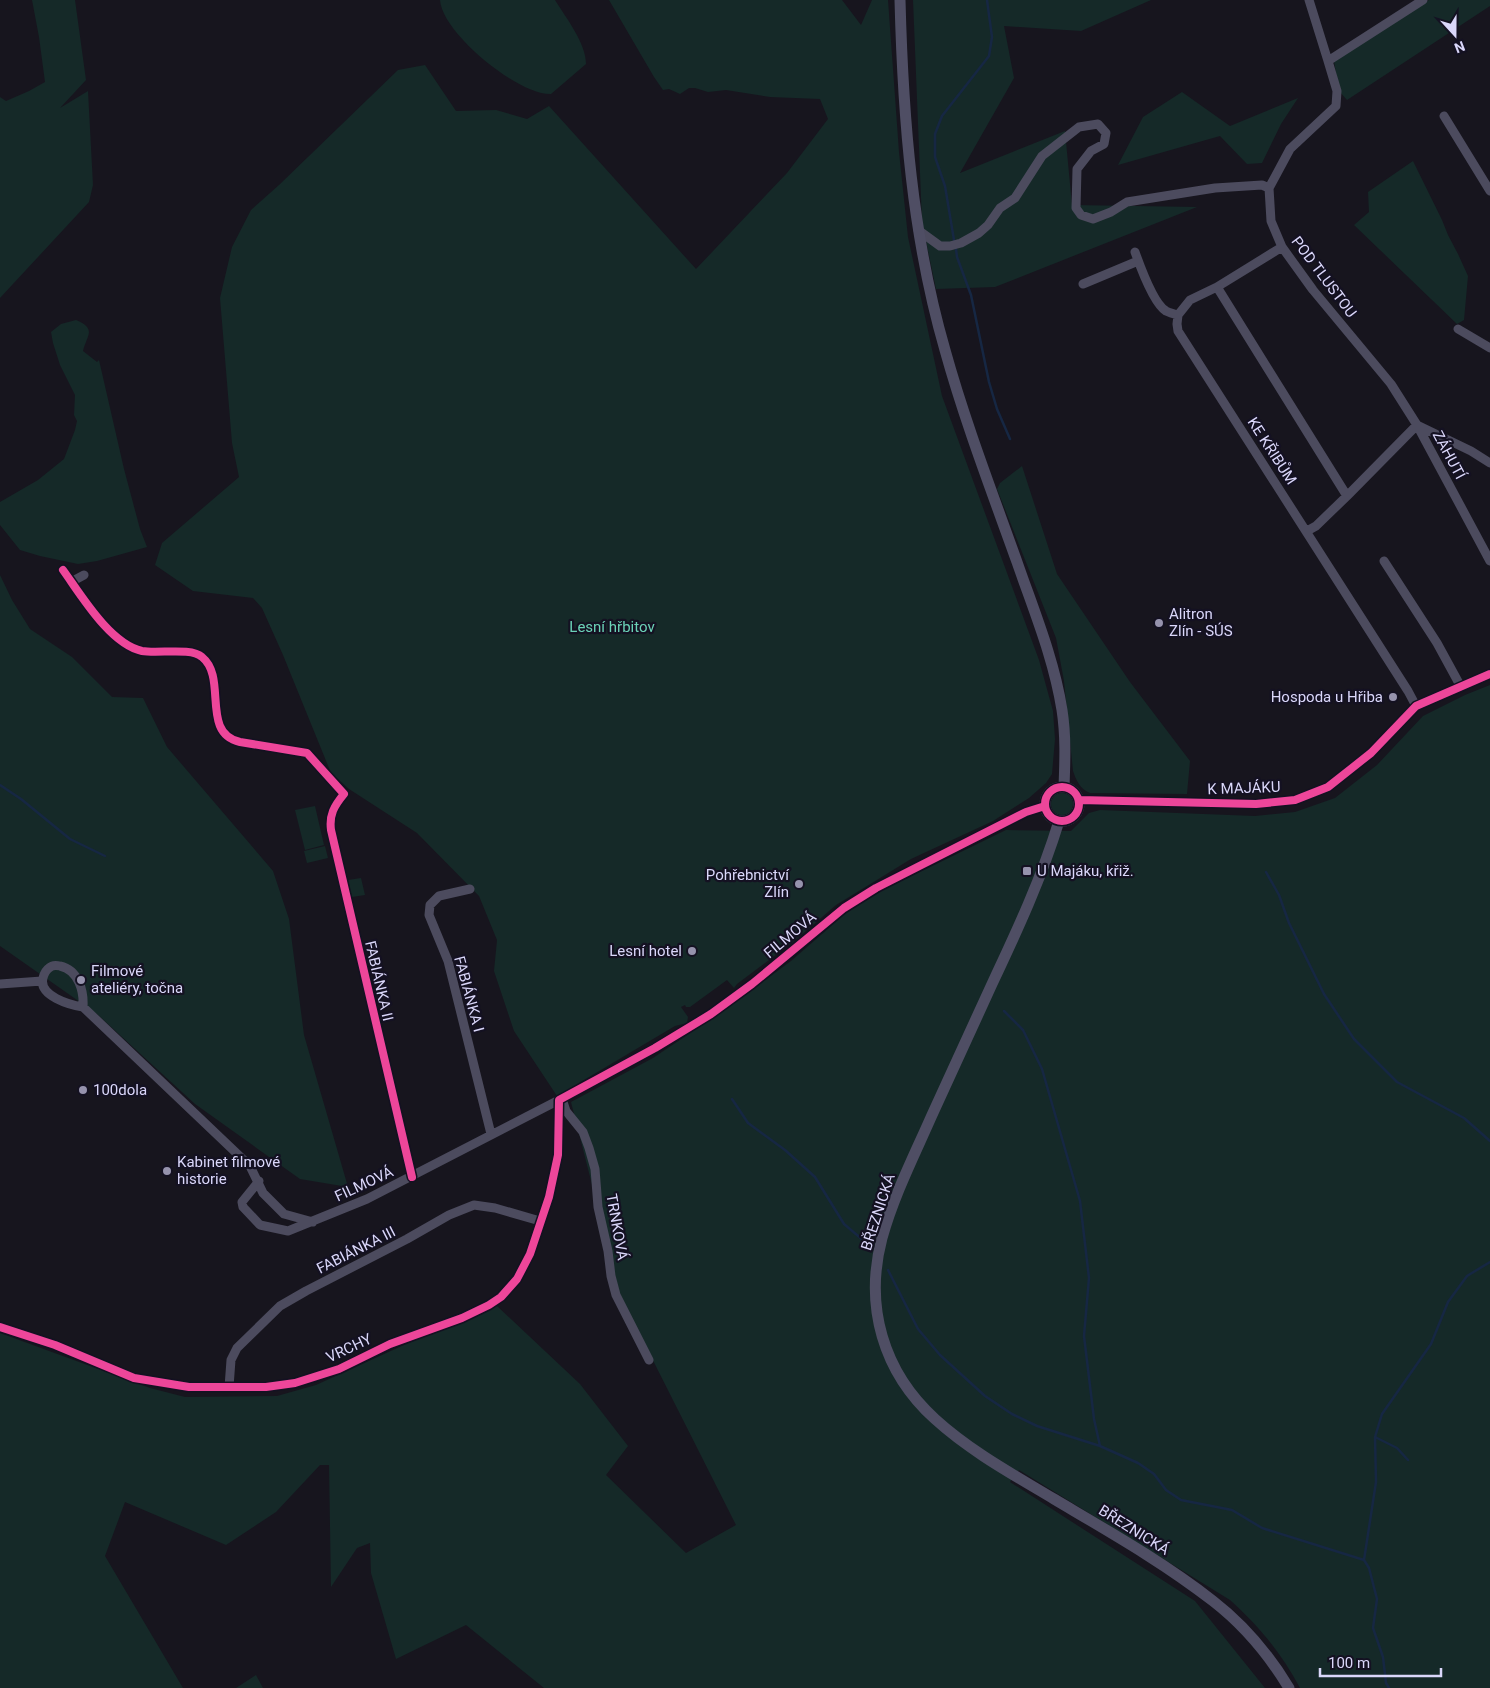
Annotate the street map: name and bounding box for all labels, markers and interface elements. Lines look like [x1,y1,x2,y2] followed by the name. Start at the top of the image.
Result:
[1430,10,1480,60] north arrow
[1452,38,1467,56] text: N
[1288,233,1360,321] street label: POD TLUSTOU
[1244,414,1300,488] street label: KE KŘIBŮM
[1429,428,1470,483] street label: ZÁHUTÍ
[1169,605,1233,640] place label: Alitron Zlín - SÚS
[1153,617,1165,629] marker: Alitron Zlín - SÚS
[569,618,655,636] park label: Lesní hřbitov
[1271,688,1383,706] place label: Hospoda u Hřiba
[1387,691,1399,703] marker: Hospoda u Hřiba
[1207,778,1281,798] street label: K MAJÁKU
[1037,862,1134,880] place label: U Majáku, křiž.
[1021,865,1033,877] marker: U Majáku, křiž.
[706,866,790,901] place label: Pohřebnictví Zlín
[793,878,805,890] marker: Pohřebnictví Zlín
[760,908,820,962] street label: FILMOVÁ
[361,939,397,1023] street label: FABIÁNKA II
[609,942,682,960] place label: Lesní hotel
[686,945,698,957] marker: Lesní hotel
[450,954,488,1034] street label: FABIÁNKA I
[91,962,183,997] place label: Filmové ateliéry, točna
[75,974,87,986] marker: Filmové ateliéry, točna
[93,1081,147,1099] place label: 100dola
[77,1084,89,1096] marker: 100dola
[177,1153,280,1188] place label: Kabinet filmové historie
[332,1163,396,1205] street label: FILMOVÁ
[161,1165,173,1177] marker: Kabinet filmové historie
[857,1171,899,1253] street label: BŘEZNICKÁ
[602,1192,632,1262] street label: TRNKOVÁ
[314,1222,398,1278] street label: FABIÁNKA III
[323,1330,375,1366] street label: VRCHY
[1095,1501,1173,1559] street label: BŘEZNICKÁ
[1320,1646,1441,1678] scale bar
[1328,1654,1370,1672] text: 100 m

